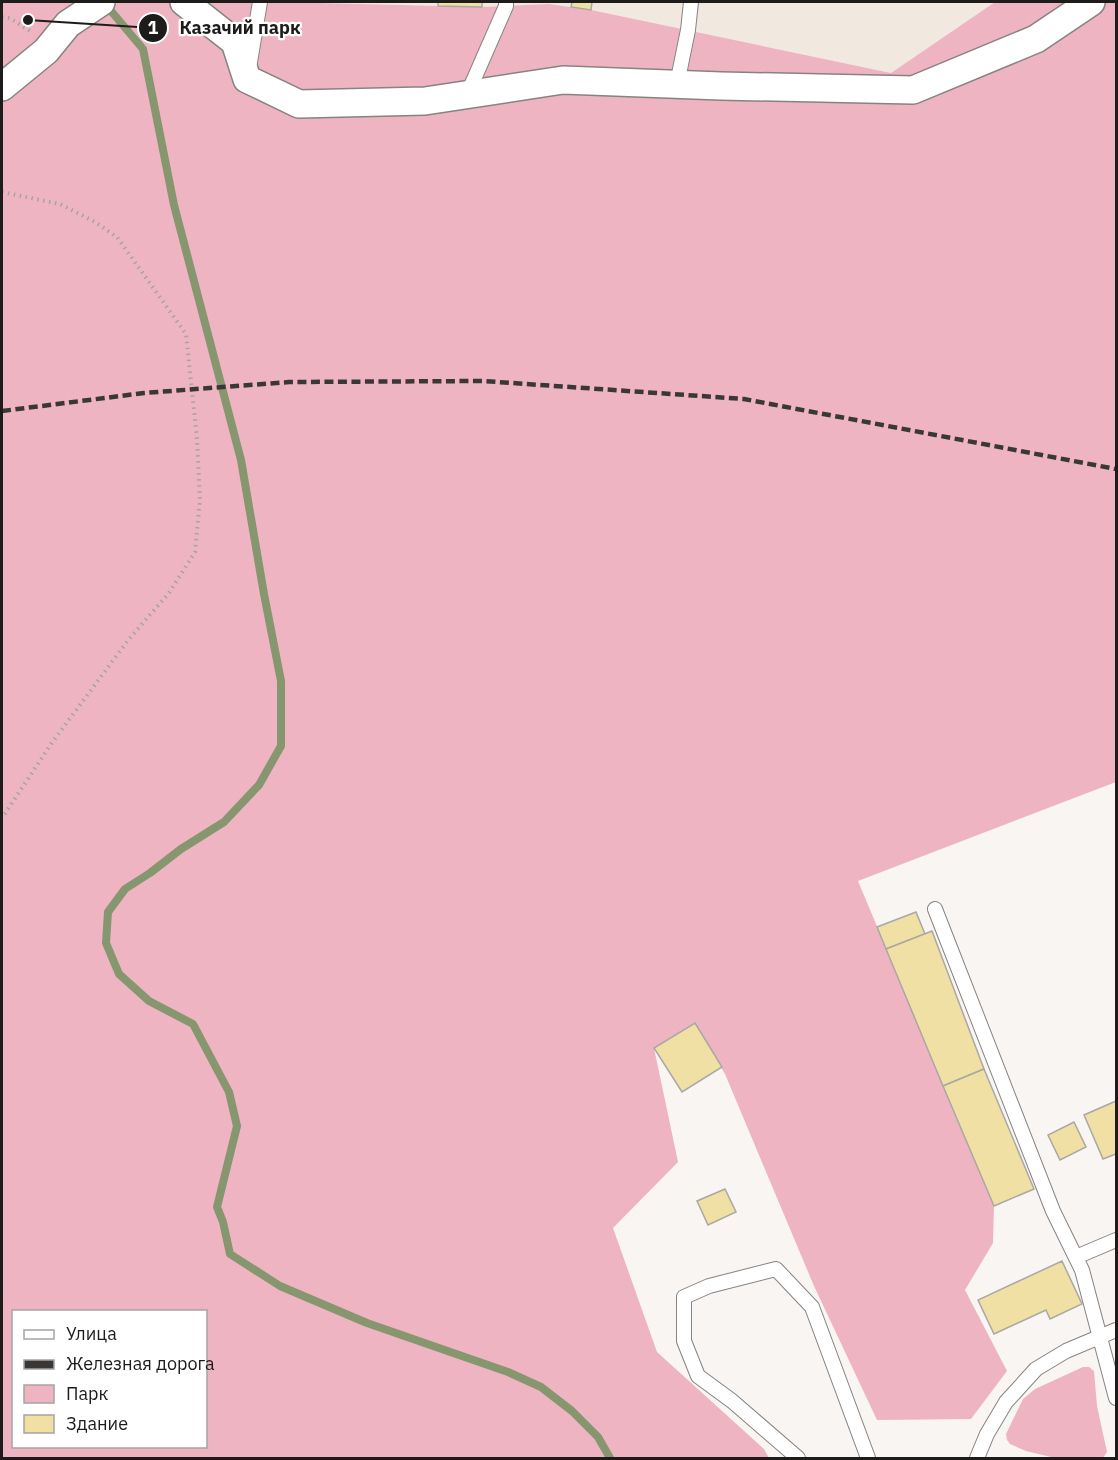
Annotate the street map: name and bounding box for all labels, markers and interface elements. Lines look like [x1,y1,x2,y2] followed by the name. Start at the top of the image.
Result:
[138,10,313,46] callout: Казачий парк
[148,16,159,39] text: 1
[179,16,301,39] text: Казачий парк
[12,1310,207,1448] legend
[66,1322,117,1345] text: Улица
[66,1352,215,1375] text: Железная дорога
[66,1382,109,1405] text: Парк
[66,1412,128,1435] text: Здание

